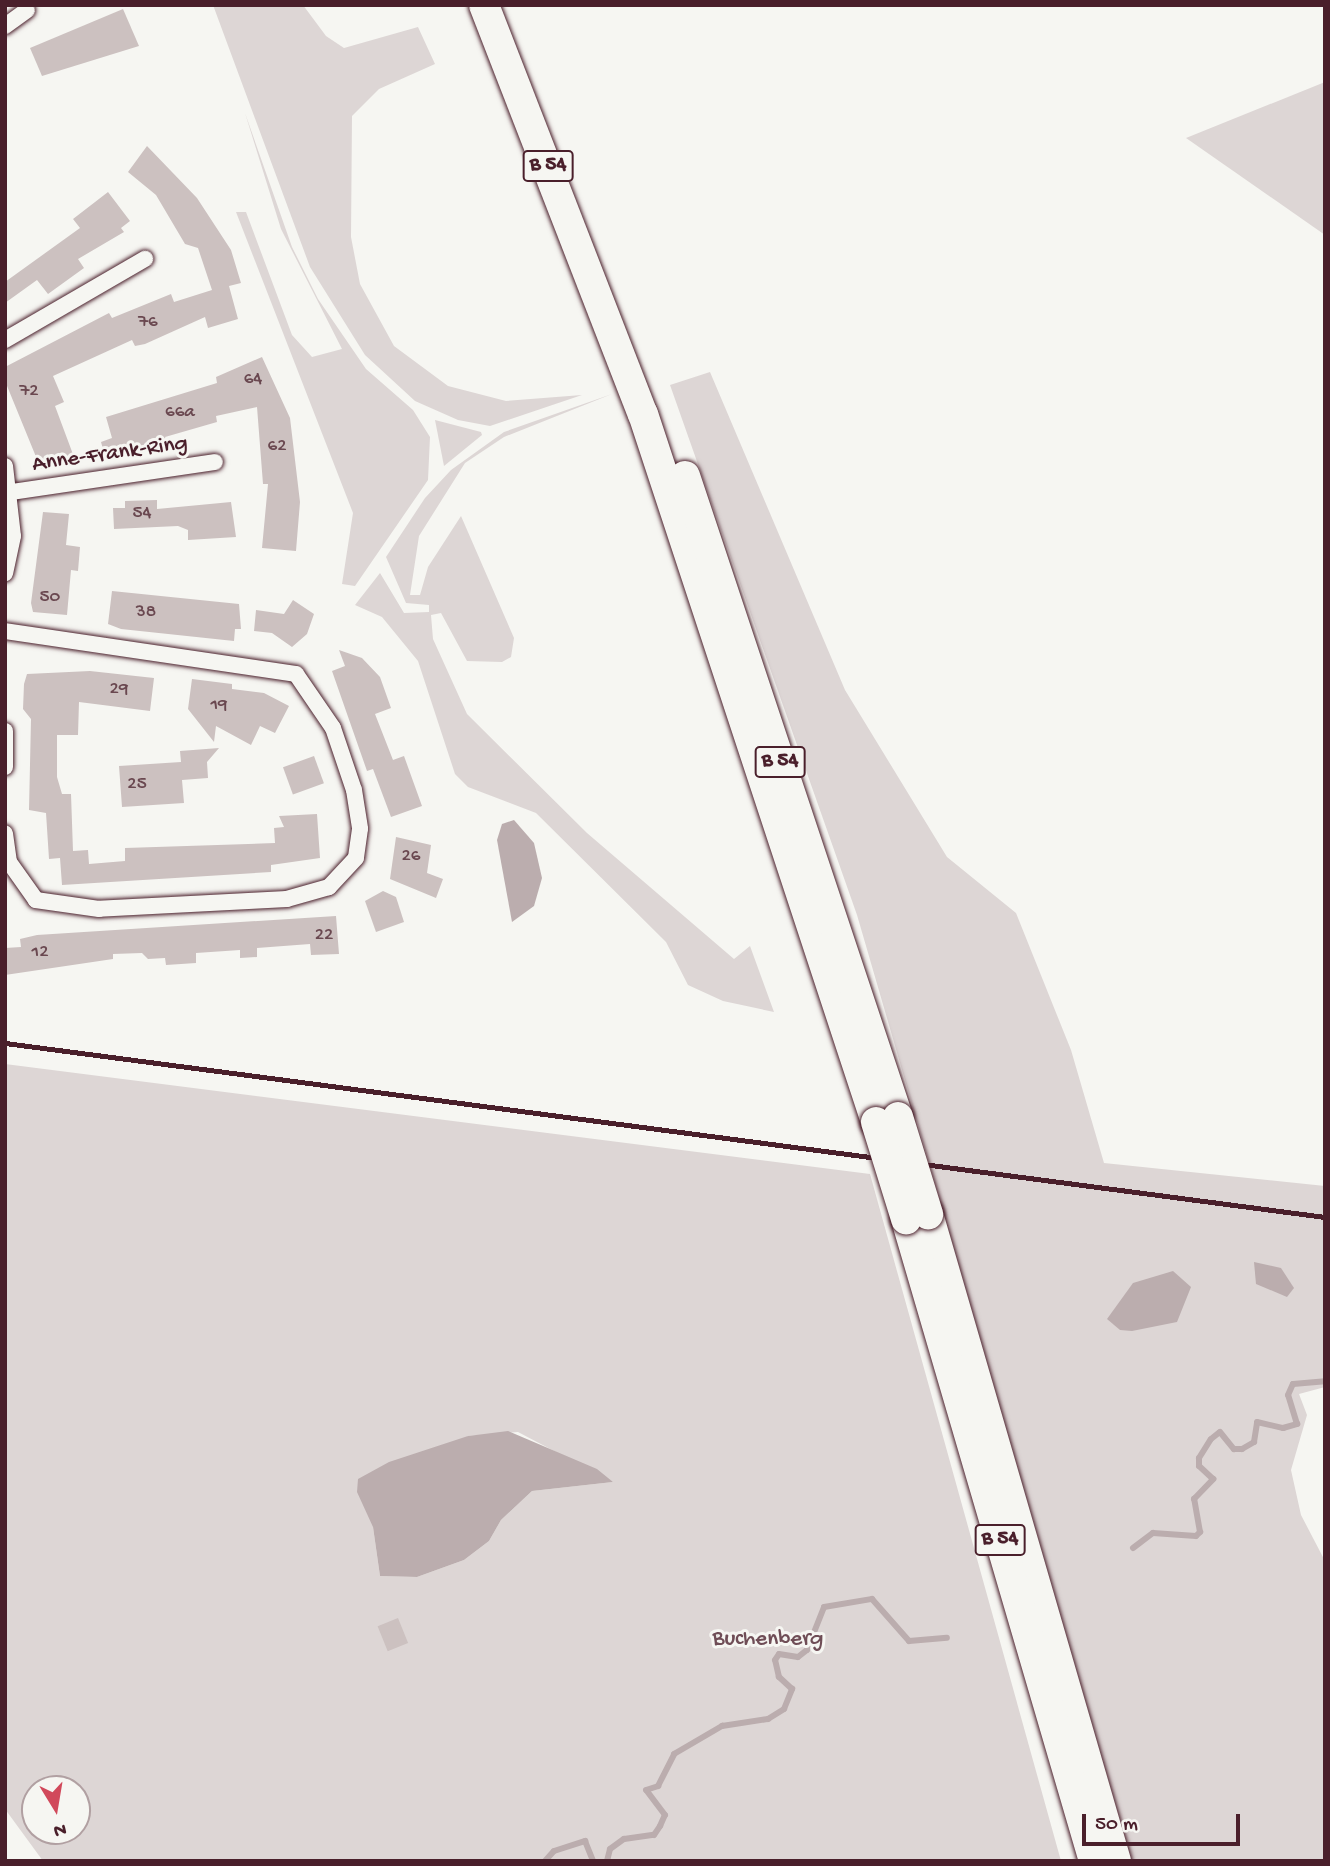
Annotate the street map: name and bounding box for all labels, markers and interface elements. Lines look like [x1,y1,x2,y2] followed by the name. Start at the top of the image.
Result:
[522,148,574,184] road number: B 54
[138,312,158,334] house number: 76
[244,369,262,391] house number: 64
[19,381,39,403] house number: 72
[165,402,195,424] house number: 66a
[31,430,189,480] street label: Anne-Frank-Ring
[268,436,286,458] house number: 62
[133,503,151,525] house number: 54
[40,587,60,609] house number: 50
[136,602,156,624] house number: 38
[110,679,128,701] house number: 29
[210,695,228,717] house number: 19
[754,744,806,780] road number: B 54
[127,774,147,796] house number: 25
[402,846,420,868] house number: 26
[315,925,333,947] house number: 22
[32,942,48,964] house number: 12
[974,1522,1026,1558] road number: B 54
[713,1626,823,1654] park label: Buchenberg
[21,1775,91,1845] north arrow
[1085,1800,1242,1844] scale bar
[1095,1813,1138,1838] text: 50 m
[51,1817,68,1842] text: N

